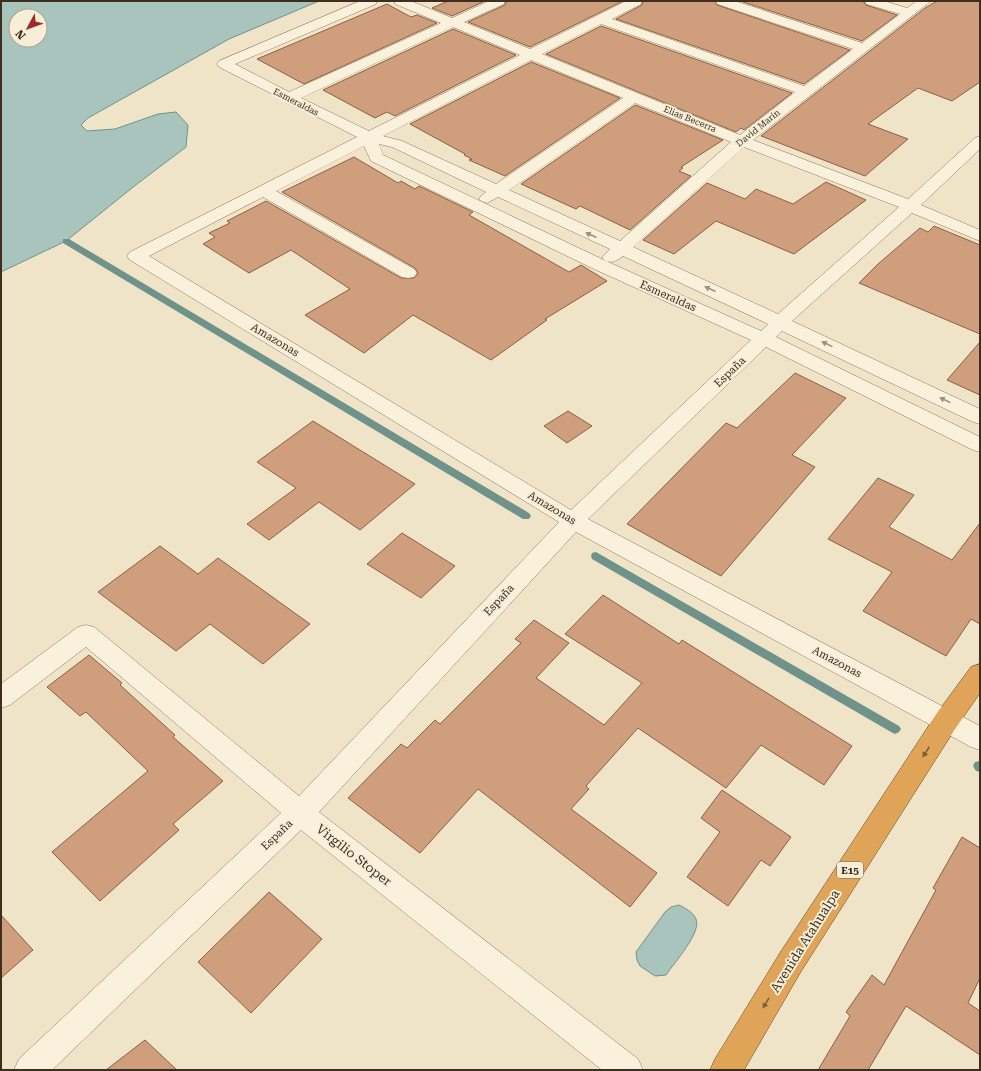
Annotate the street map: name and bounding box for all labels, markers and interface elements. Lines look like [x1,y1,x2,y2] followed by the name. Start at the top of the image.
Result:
[8,8,48,48] north arrow
[13,26,29,42] text: N
[272,86,320,118] street label: Esmeraldas
[662,104,718,134] street label: Elias Becerra
[734,107,782,149] street label: David Marín
[586,232,597,238] one-way arrow
[638,278,698,314] street label: Esmeraldas
[703,286,715,292] one-way arrow
[249,321,301,359] street label: Amazonas
[822,341,833,347] one-way arrow
[712,354,748,390] street label: España
[939,397,950,403] one-way arrow
[526,489,578,527] street label: Amazonas
[481,581,517,618] street label: España
[810,644,864,680] street label: Amazonas
[922,747,930,757] one-way arrow
[259,817,295,853] street label: España
[313,821,395,889] street label: Virgilio Stoper
[837,862,863,878] road number: E15
[767,887,843,995] street label: Avenida Atahualpa
[763,997,770,1009] one-way arrow

